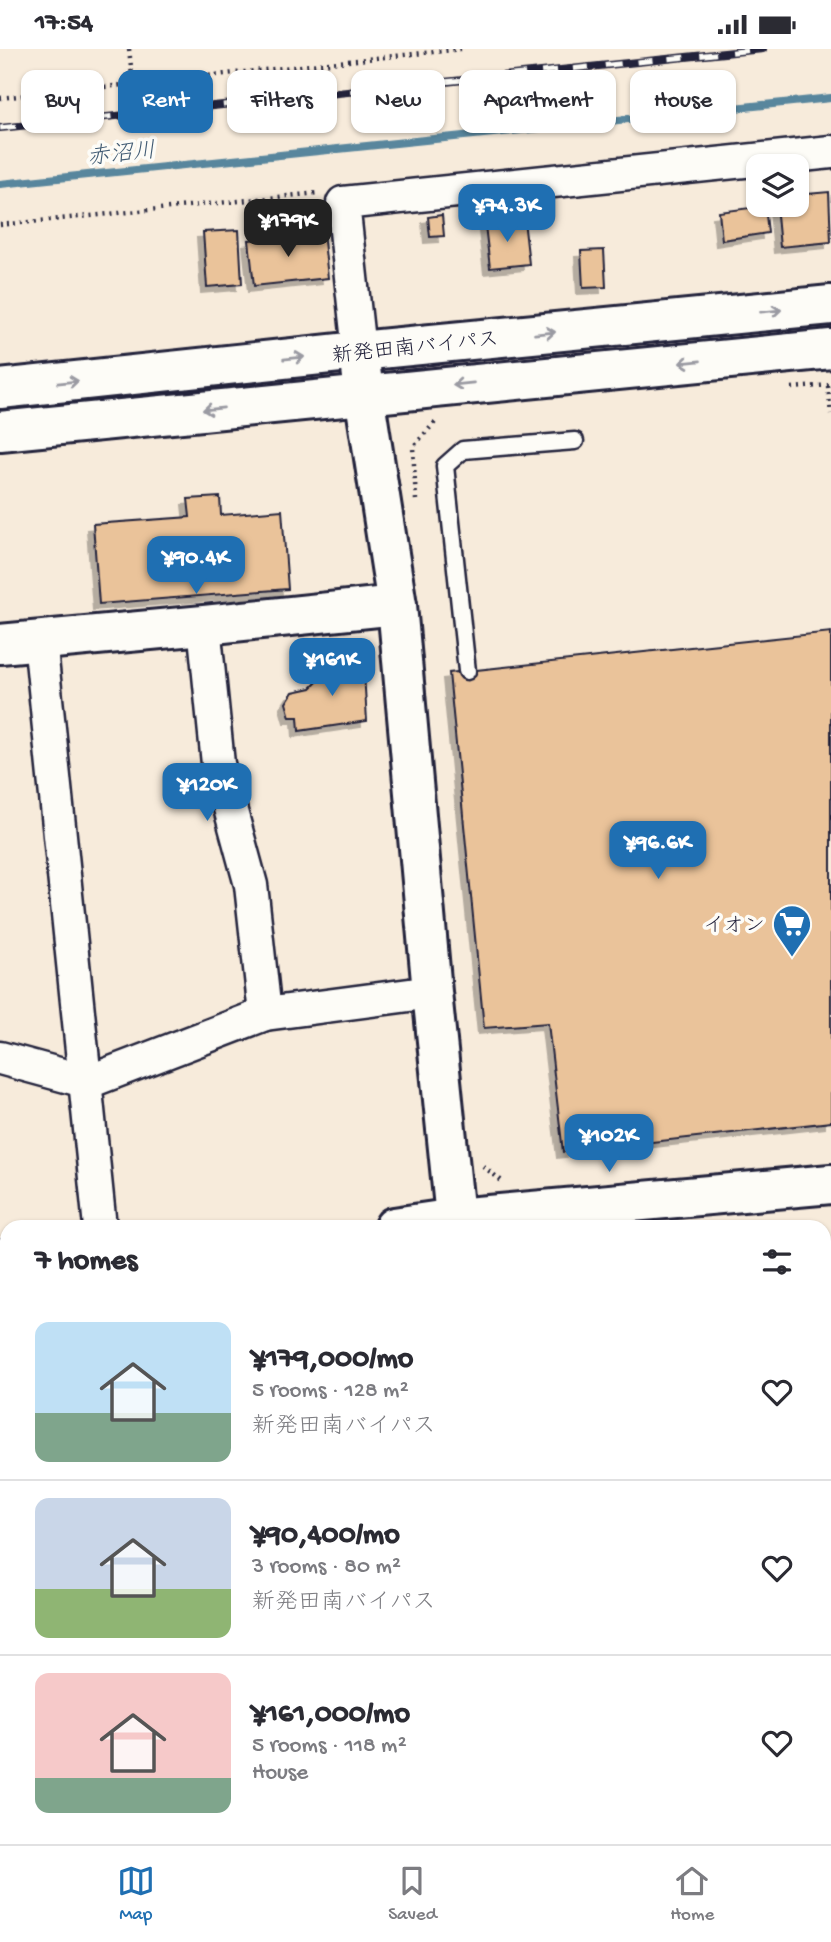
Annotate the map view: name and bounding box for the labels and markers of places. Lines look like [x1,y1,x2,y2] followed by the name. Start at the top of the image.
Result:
[450,185,564,244] pin: ¥74.3K
[239,199,337,259] pin: ¥179K
[139,537,253,596] pin: ¥90.4K
[283,639,381,698] pin: ¥161K
[158,763,256,823] pin: ¥120K
[601,821,715,881] pin: ¥96.6K
[771,903,813,958] supermarket icon: イオン
[703,915,765,940] place label: イオン
[560,1115,658,1174] pin: ¥102K

